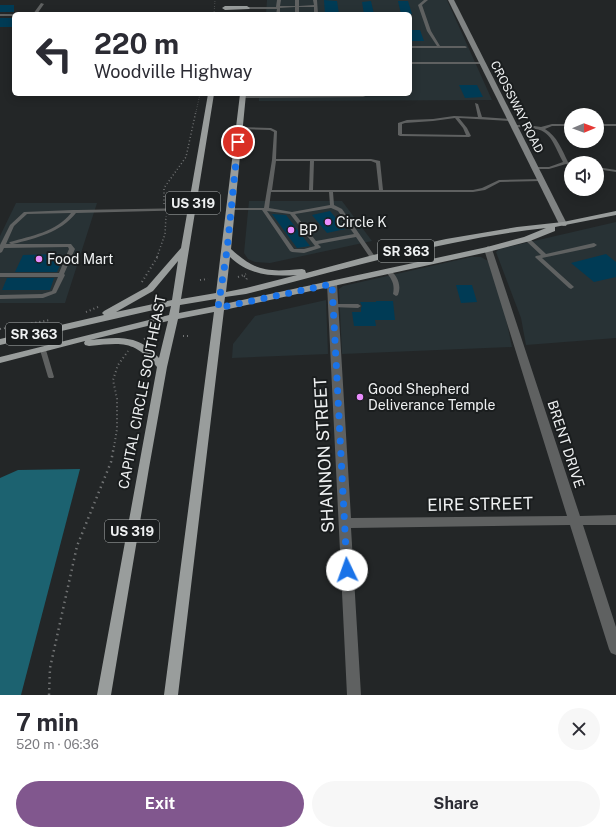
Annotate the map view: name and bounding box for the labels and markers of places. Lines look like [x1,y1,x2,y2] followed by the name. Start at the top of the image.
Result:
[221,125,255,159] pin
[336,214,387,230] place label: Circle K
[323,217,333,227] marker: Circle K
[299,222,317,238] place label: BP
[286,225,296,235] marker: BP
[47,251,114,267] place label: Food Mart
[34,254,44,264] marker: Food Mart
[368,381,496,413] place label: Good Shepherd Deliverance Temple
[355,392,365,402] marker: Good Shepherd Deliverance Temple

